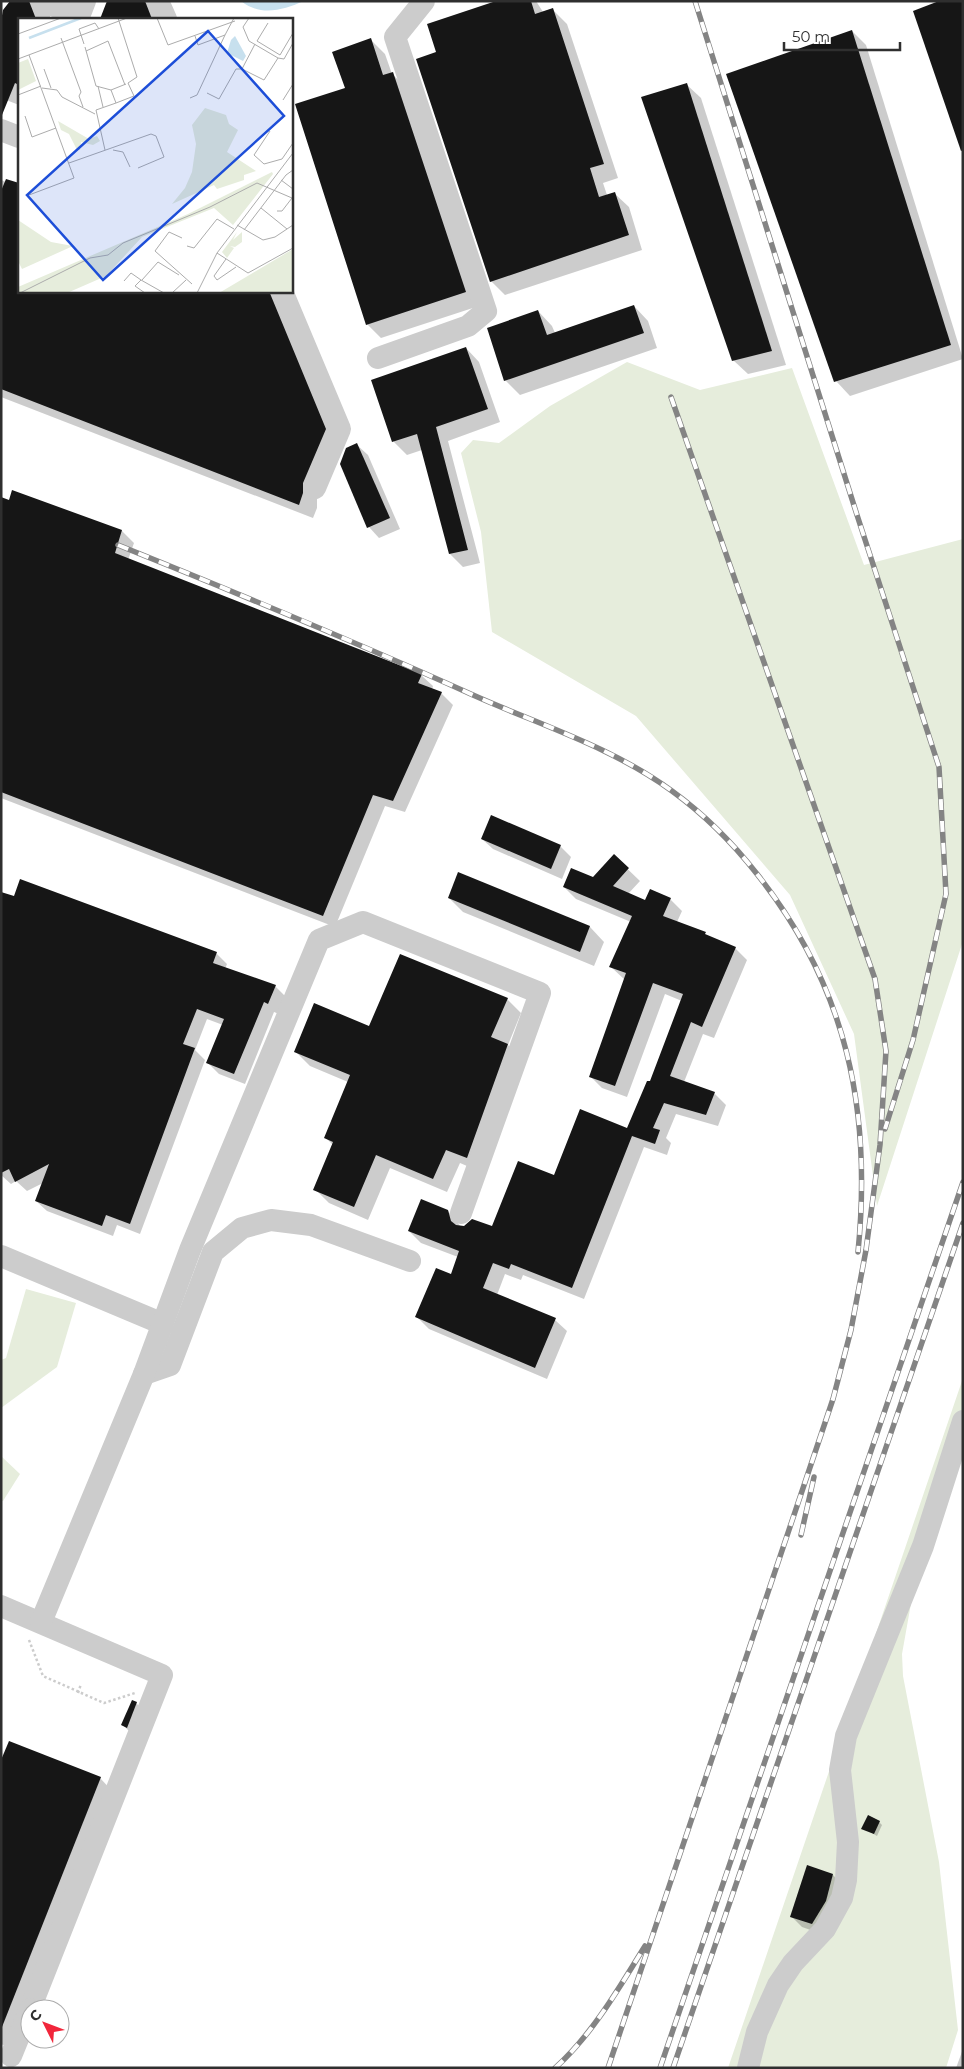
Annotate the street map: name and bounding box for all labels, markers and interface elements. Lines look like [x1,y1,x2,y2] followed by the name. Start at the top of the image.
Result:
[18,18,292,292] inset map
[784,20,900,52] scale bar
[792,27,830,46] text: 50 m
[20,1999,70,2049] north arrow
[25,2005,45,2025] text: С

